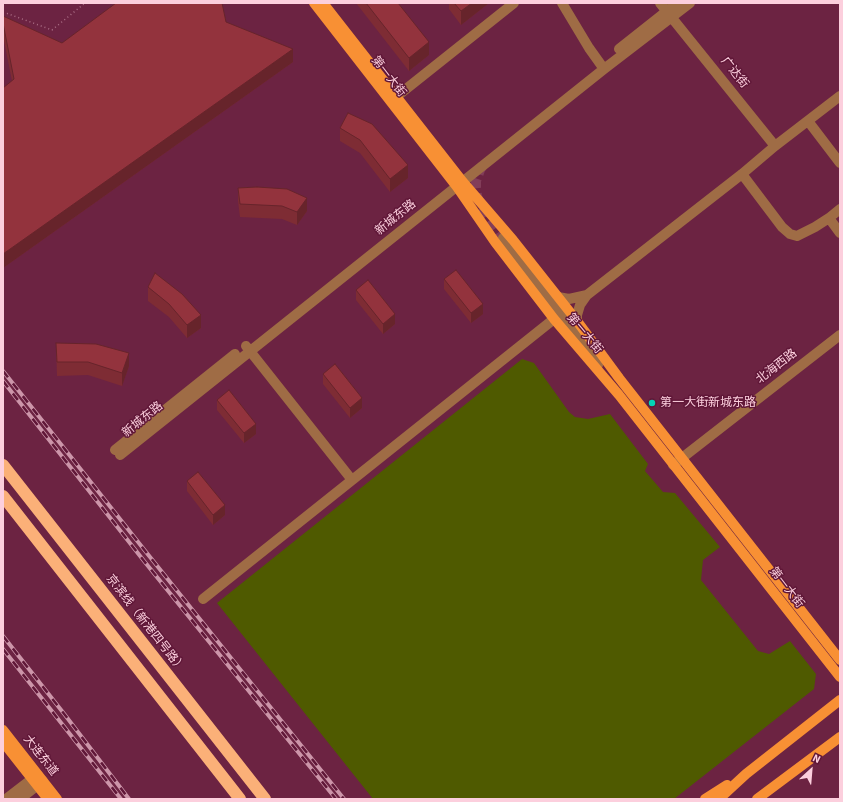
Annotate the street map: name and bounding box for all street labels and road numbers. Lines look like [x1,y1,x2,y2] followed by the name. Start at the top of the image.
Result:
[368,54,408,100] street label: 第一大街
[717,54,751,92] street label: 广达街
[373,197,419,239] street label: 新城东路
[563,311,605,357] street label: 第一大街
[754,347,800,387] street label: 北海西路
[120,399,166,441] street label: 新城东路
[766,565,806,611] street label: 第一大街
[102,572,188,676] street label: 京滨线（新港四号路）
[20,733,60,779] street label: 大连东道

